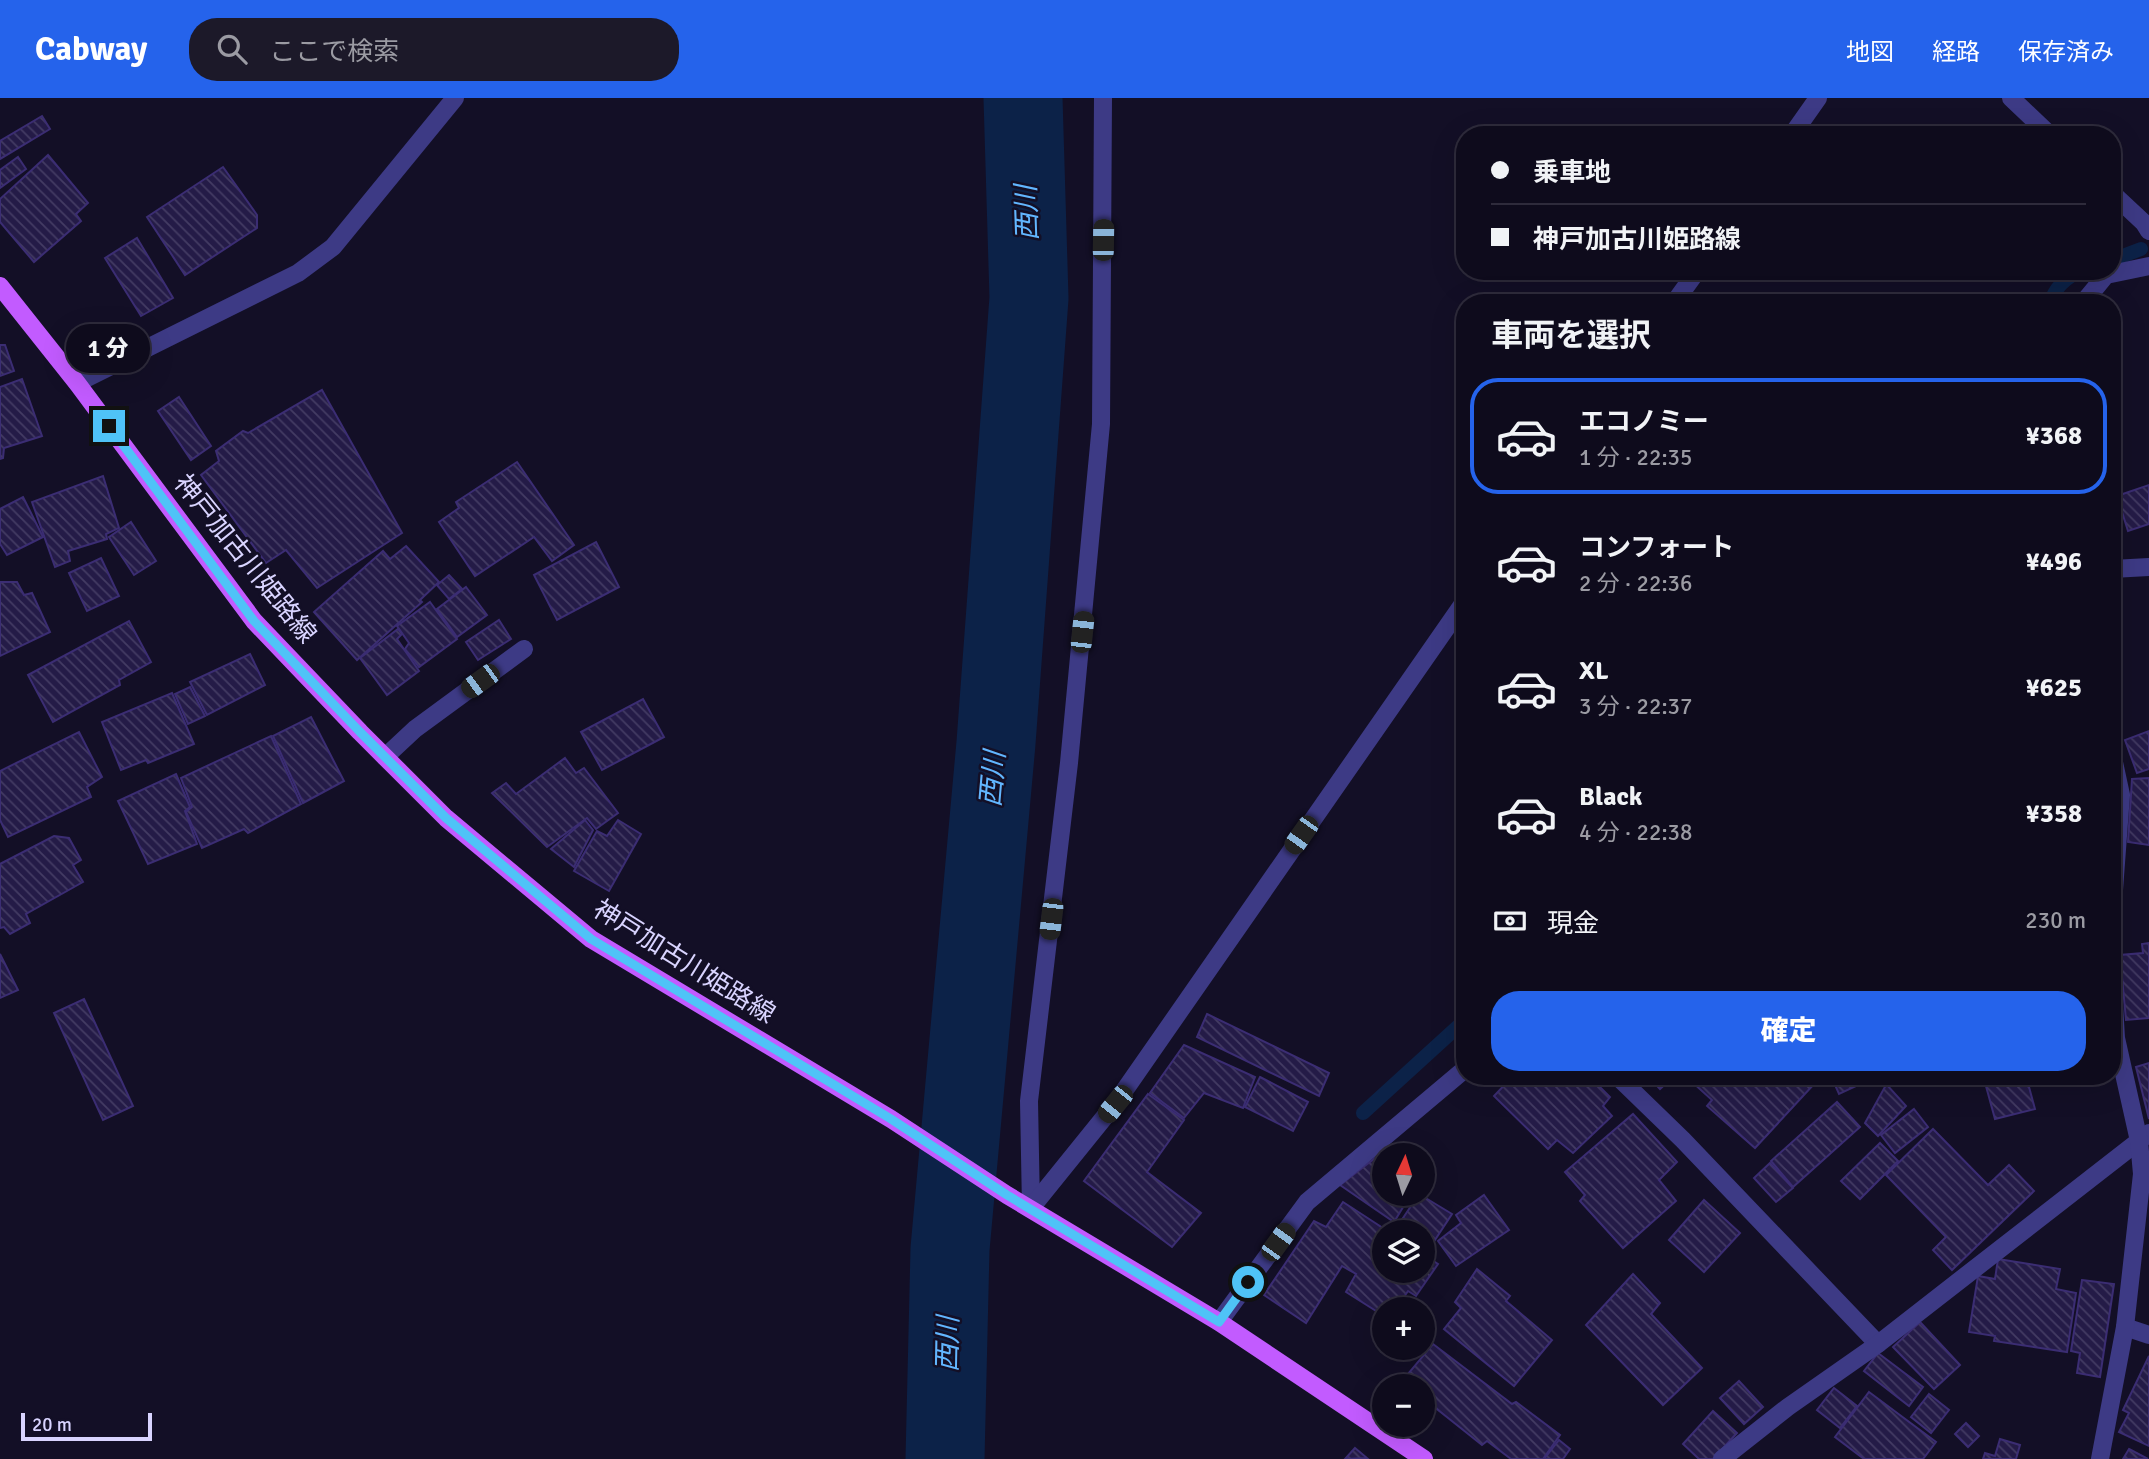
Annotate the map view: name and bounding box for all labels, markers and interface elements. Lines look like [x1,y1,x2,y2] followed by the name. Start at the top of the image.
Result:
[189,18,679,81] search box
[35,29,147,70] text: Cabway
[213,30,251,68] icon: search
[269,36,399,68] text: ここで検索
[1846,37,1894,67] text: 地図
[1932,37,1980,67] text: 経路
[2018,37,2114,67] text: 保存済み
[1533,157,1611,189] text: 乗車地
[1009,181,1045,242] water label: 西川
[1093,219,1114,261] car
[1533,224,1741,256] text: 神戸加古川姫路線
[1491,316,1651,355] text: 車両を選択
[67,324,151,374] callout: 1 分
[88,334,128,363] text: 1 分
[1495,405,1558,468] icon: car
[1579,406,1709,438] text: エコノミー
[93,410,125,442] route end
[2026,420,2082,452] text: ¥368
[1579,443,1692,472] text: 1 分 · 22:35
[167,468,323,650] street label: 神戸加古川姫路線
[1495,531,1558,594] icon: car
[1579,532,1734,564] text: コンフォート
[2026,546,2082,578] text: ¥496
[1579,569,1692,598] text: 2 分 · 22:36
[1070,610,1095,654] car
[1579,655,1609,687] text: XL
[1495,657,1558,720] icon: car
[457,660,504,702] car
[2026,672,2082,704] text: ¥625
[1579,692,1692,721] text: 3 分 · 22:37
[974,747,1013,808] water label: 西川
[1579,781,1642,813] text: Black
[1495,783,1558,846] icon: car
[2026,798,2082,830] text: ¥358
[1281,812,1322,858] car
[1579,818,1692,847] text: 4 分 · 22:38
[587,893,781,1031] street label: 神戸加古川姫路線
[1039,897,1064,941] car
[1491,902,1529,940] icon: cash
[2025,906,2086,935] text: 230 m
[1547,908,1599,940] text: 現金
[1491,991,2086,1071] button: 確定
[1094,1081,1137,1127] car
[1372,1143,1435,1206] north arrow
[1372,1143,1435,1437] map controls
[1258,1219,1299,1265] car
[1372,1220,1435,1283] button: layers
[1232,1266,1264,1298] route start
[1372,1297,1435,1360] button: +
[931,1313,966,1372] water label: 西川
[1372,1374,1435,1437] button: −
[21,1410,152,1442] scale bar
[32,1413,72,1437] text: 20 m

